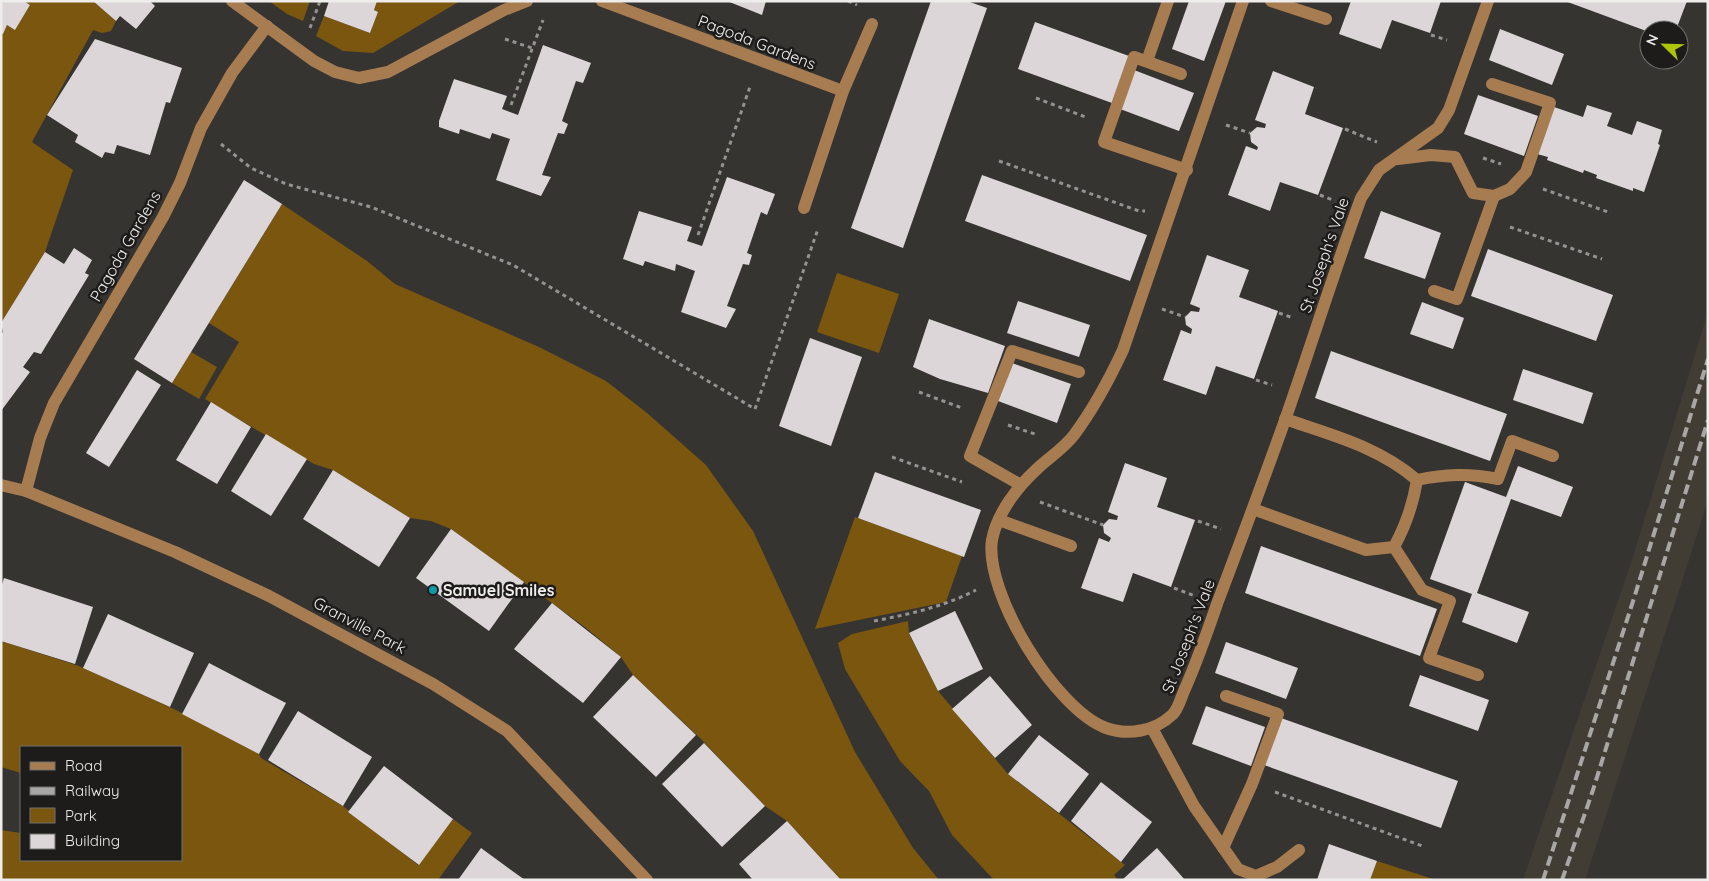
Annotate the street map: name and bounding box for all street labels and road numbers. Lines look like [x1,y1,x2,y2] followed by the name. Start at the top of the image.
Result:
[695,10,819,74] street label: Pagoda Gardens
[85,187,165,305] street label: Pagoda Gardens
[1295,195,1353,315] street label: St Joseph's Vale
[1157,576,1219,696] street label: St Joseph's Vale
[310,592,410,658] street label: Granville Park

